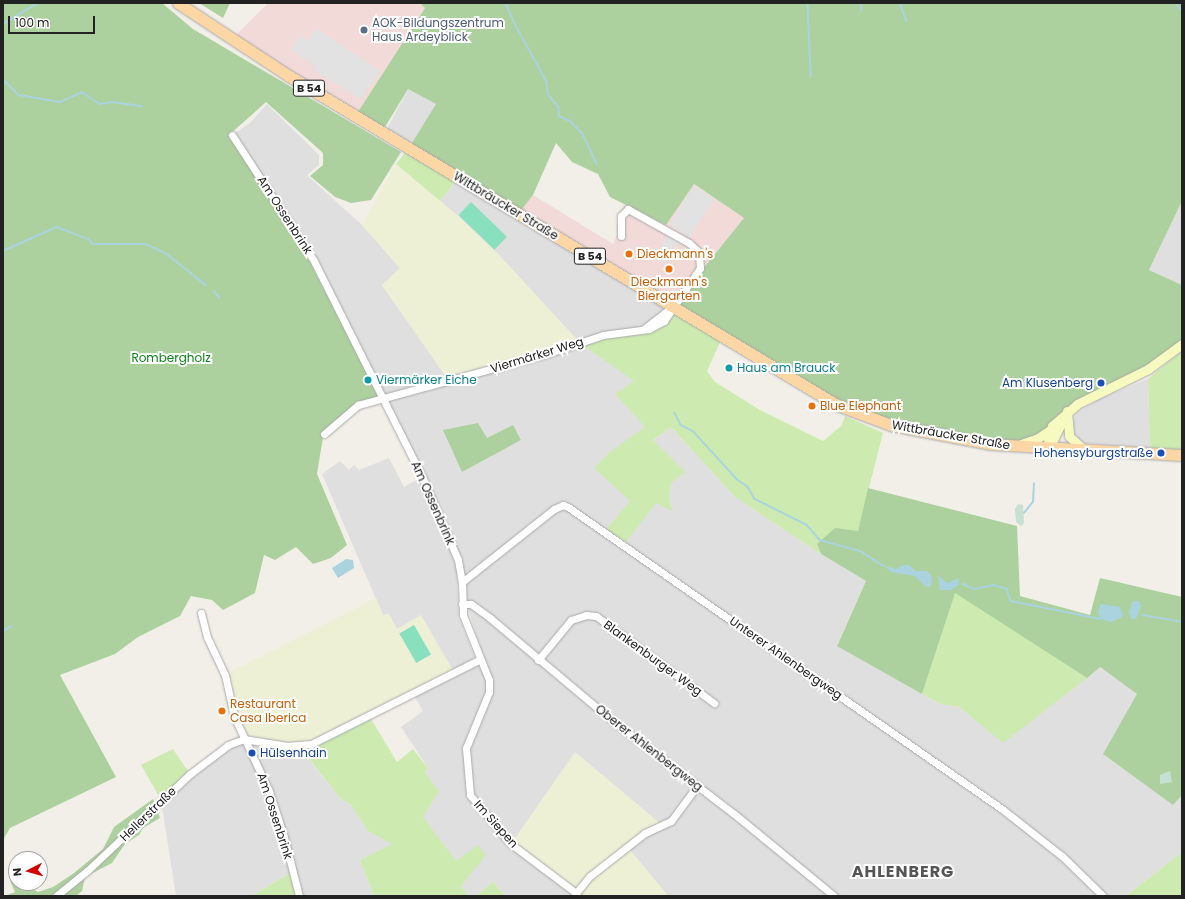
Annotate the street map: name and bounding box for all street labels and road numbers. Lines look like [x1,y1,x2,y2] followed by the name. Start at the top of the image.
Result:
[292,79,326,97] road number: B 54
[451,169,561,243] street label: Wittbräucker Straße
[254,173,316,257] street label: Am Ossenbrink
[573,247,607,265] road number: B 54
[489,334,585,376] street label: Viermärker Weg
[891,417,1011,453] street label: Wittbräucker Straße
[408,459,458,547] street label: Am Ossenbrink
[727,614,845,702] street label: Unterer Ahlenbergweg
[601,617,705,699] street label: Blankenburger Weg
[593,702,705,794] street label: Oberer Ahlenbergweg
[254,771,296,861] street label: Am Ossenbrink
[117,784,179,844] street label: Hellerstraße
[471,797,521,851] street label: Im Siepen

